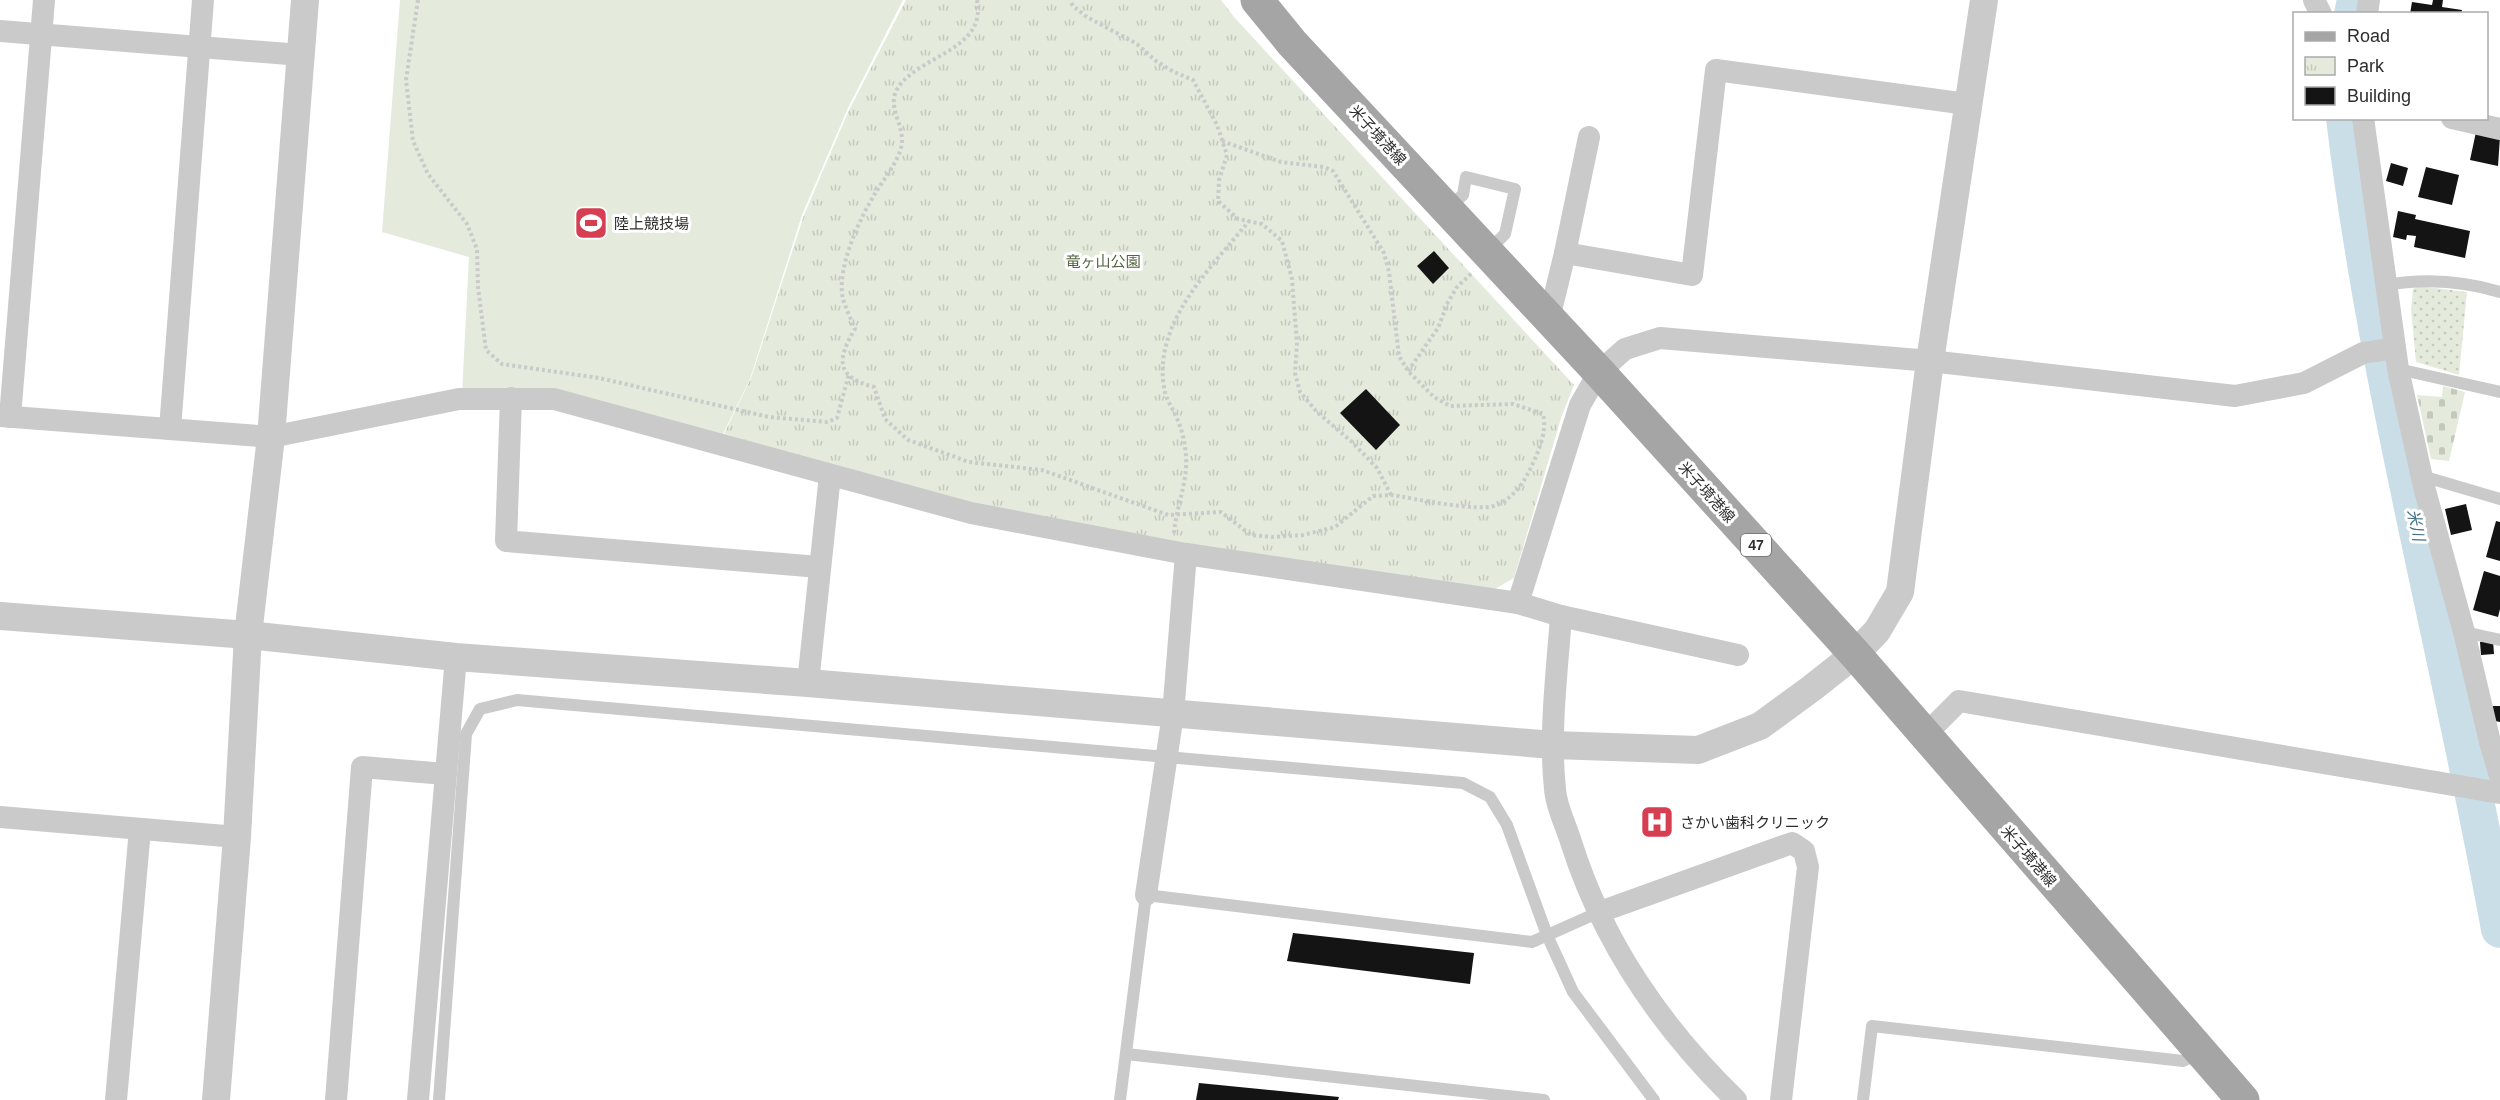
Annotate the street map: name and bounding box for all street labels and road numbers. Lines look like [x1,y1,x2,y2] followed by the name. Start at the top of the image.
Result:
[1346,102,1410,168] street label: 米子境港線
[1676,458,1738,526] street label: 米子境港線
[1741,534,1771,556] road number: 47
[1998,822,2060,890] street label: 米子境港線

